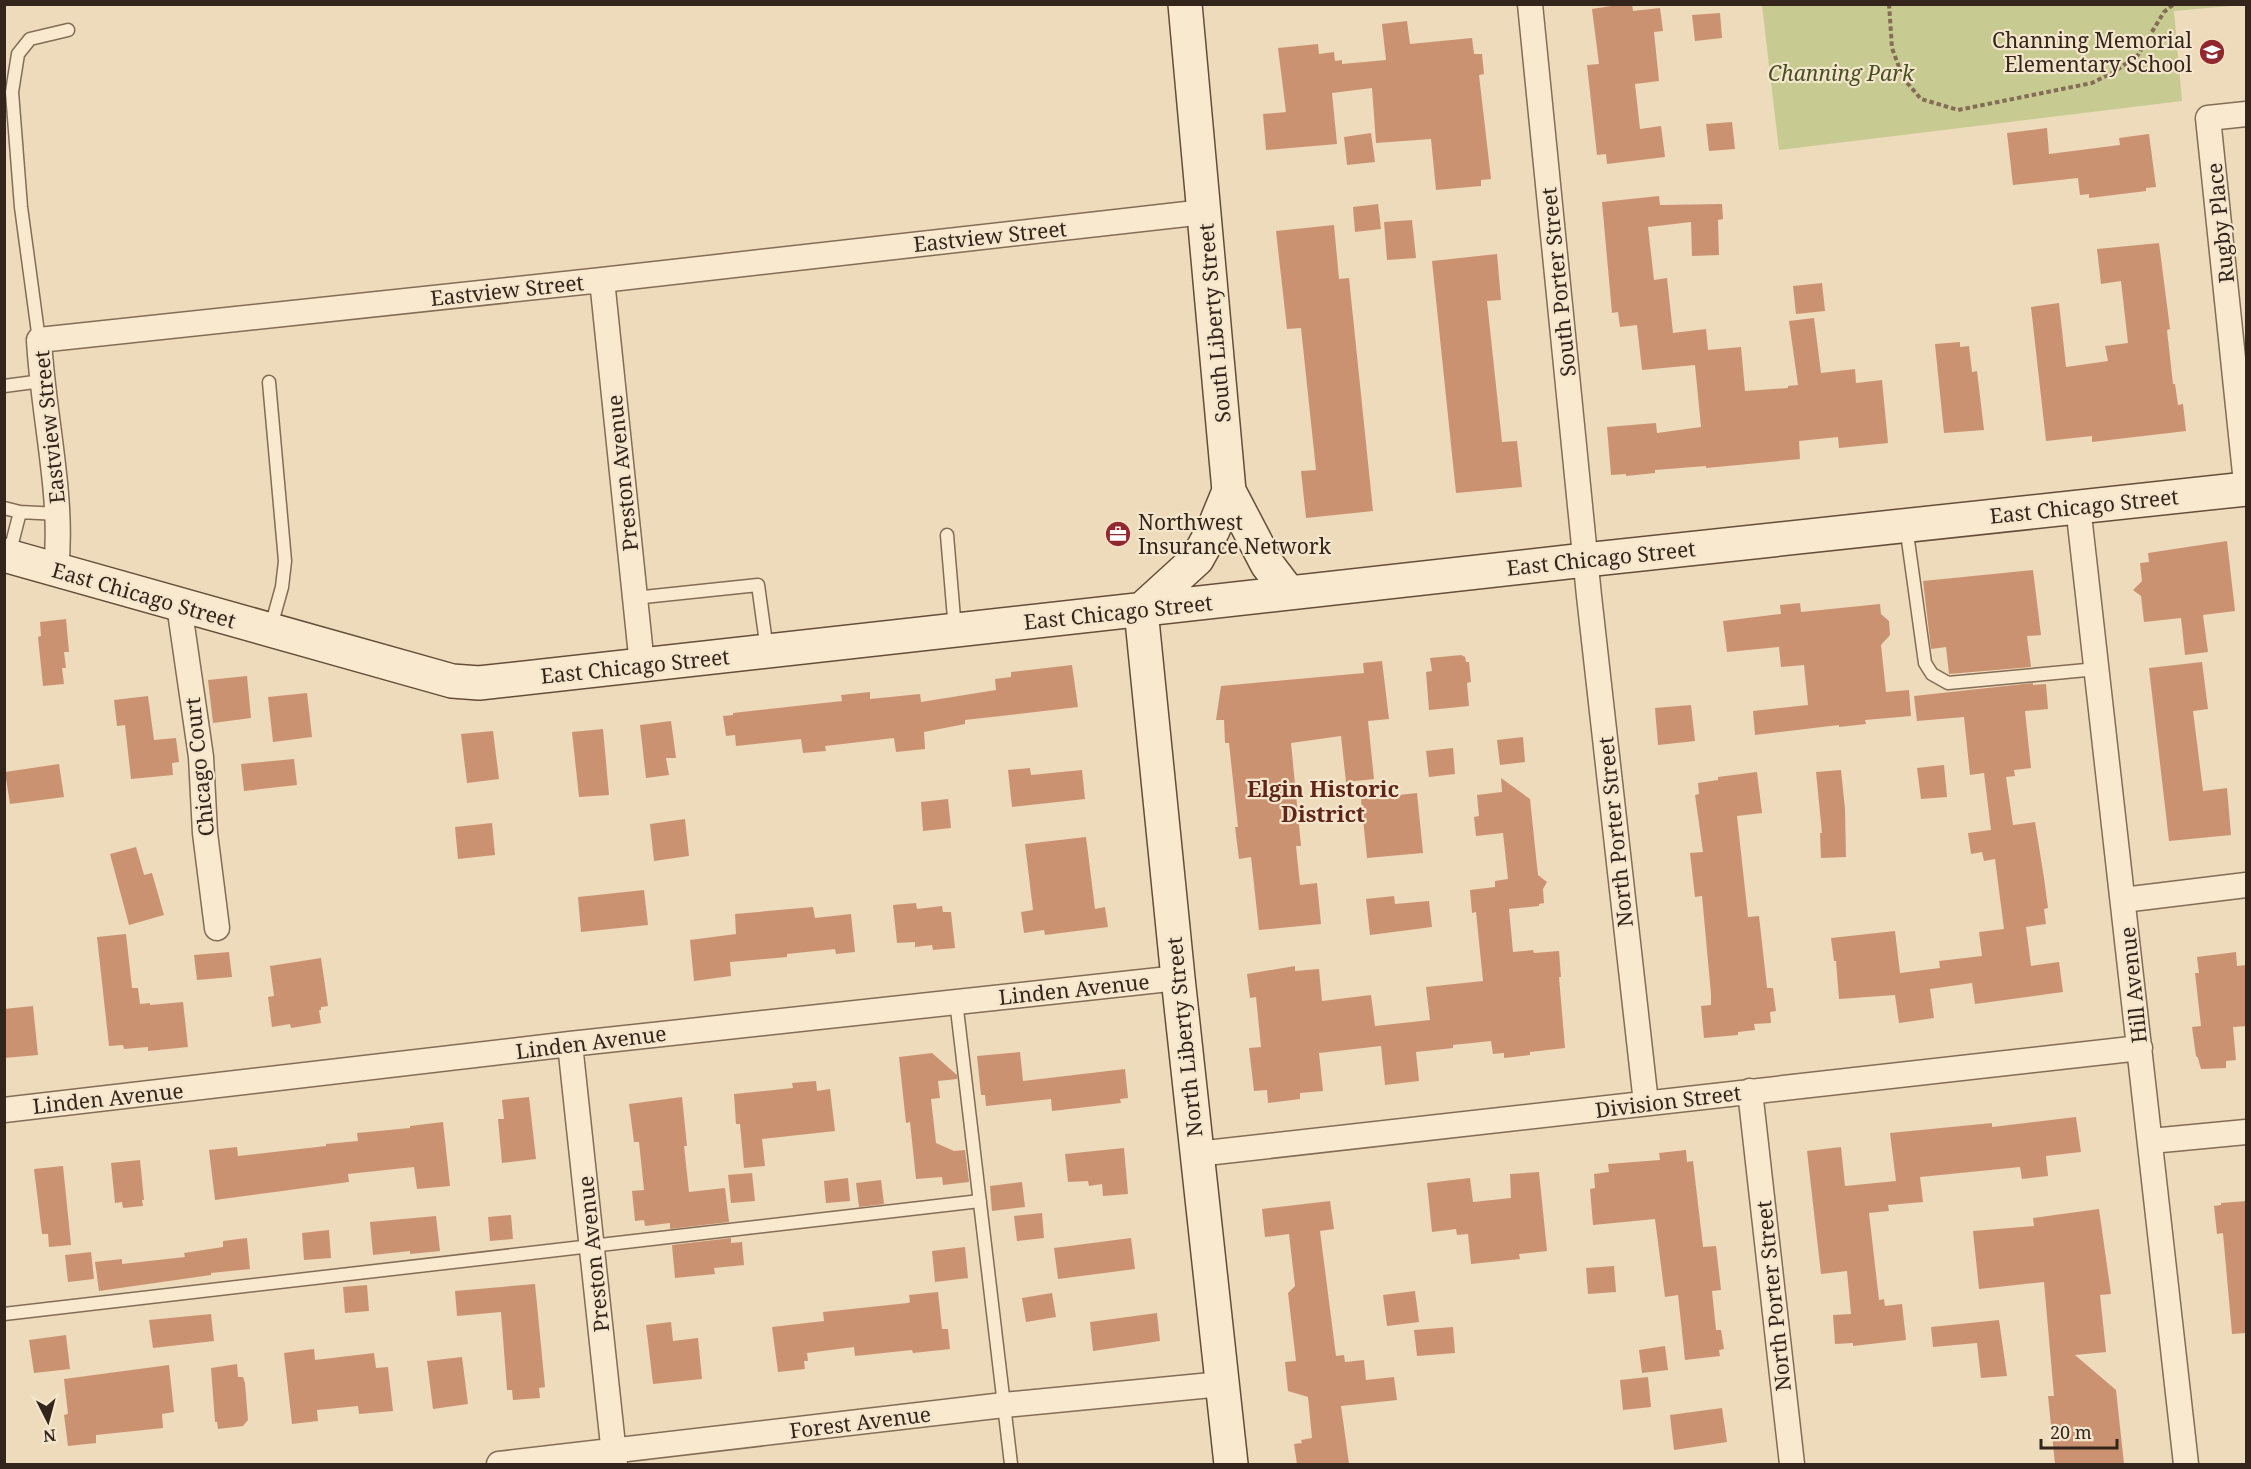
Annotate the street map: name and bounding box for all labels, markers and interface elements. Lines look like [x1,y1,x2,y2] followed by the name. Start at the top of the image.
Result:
[1992,26,2192,78] place label: Channing Memorial Elementary School
[2197,37,2227,67] school or university icon: Channing Memorial Elementary School
[1768,59,1915,87] park label: Channing Park
[2200,161,2240,285] street label: Rugby Place
[1534,186,1582,378] street label: South Porter Street
[912,214,1068,258] street label: Eastview Street
[1191,222,1237,424] street label: South Liberty Street
[429,268,585,312] street label: Eastview Street
[27,349,71,505] street label: Eastview Street
[600,394,644,552] street label: Preston Avenue
[1988,482,2180,530] street label: East Chicago Street
[1138,508,1332,560] place label: Northwest Insurance Network
[1103,519,1133,549] office icon: Northwest Insurance Network
[1505,534,1697,582] street label: East Chicago Street
[49,555,239,635] street label: East Chicago Street
[1022,588,1214,636] street label: East Chicago Street
[539,642,731,690] street label: East Chicago Street
[178,696,220,838] street label: Chicago Court
[1591,735,1639,929] street label: North Porter Street
[1247,773,1399,828] district label: Elgin Historic District
[2113,925,2153,1045] street label: Hill Avenue
[1160,935,1208,1139] street label: North Liberty Street
[997,967,1151,1011] street label: Linden Avenue
[514,1019,668,1065] street label: Linden Avenue
[31,1076,185,1120] street label: Linden Avenue
[1593,1078,1743,1124] street label: Division Street
[571,1175,615,1333] street label: Preston Avenue
[1749,1199,1797,1393] street label: North Porter Street
[18,1391,78,1451] north arrow
[788,1399,932,1445] street label: Forest Avenue
[2041,1412,2118,1450] scale bar
[2050,1420,2092,1444] text: 20 m
[42,1424,57,1448] text: N

